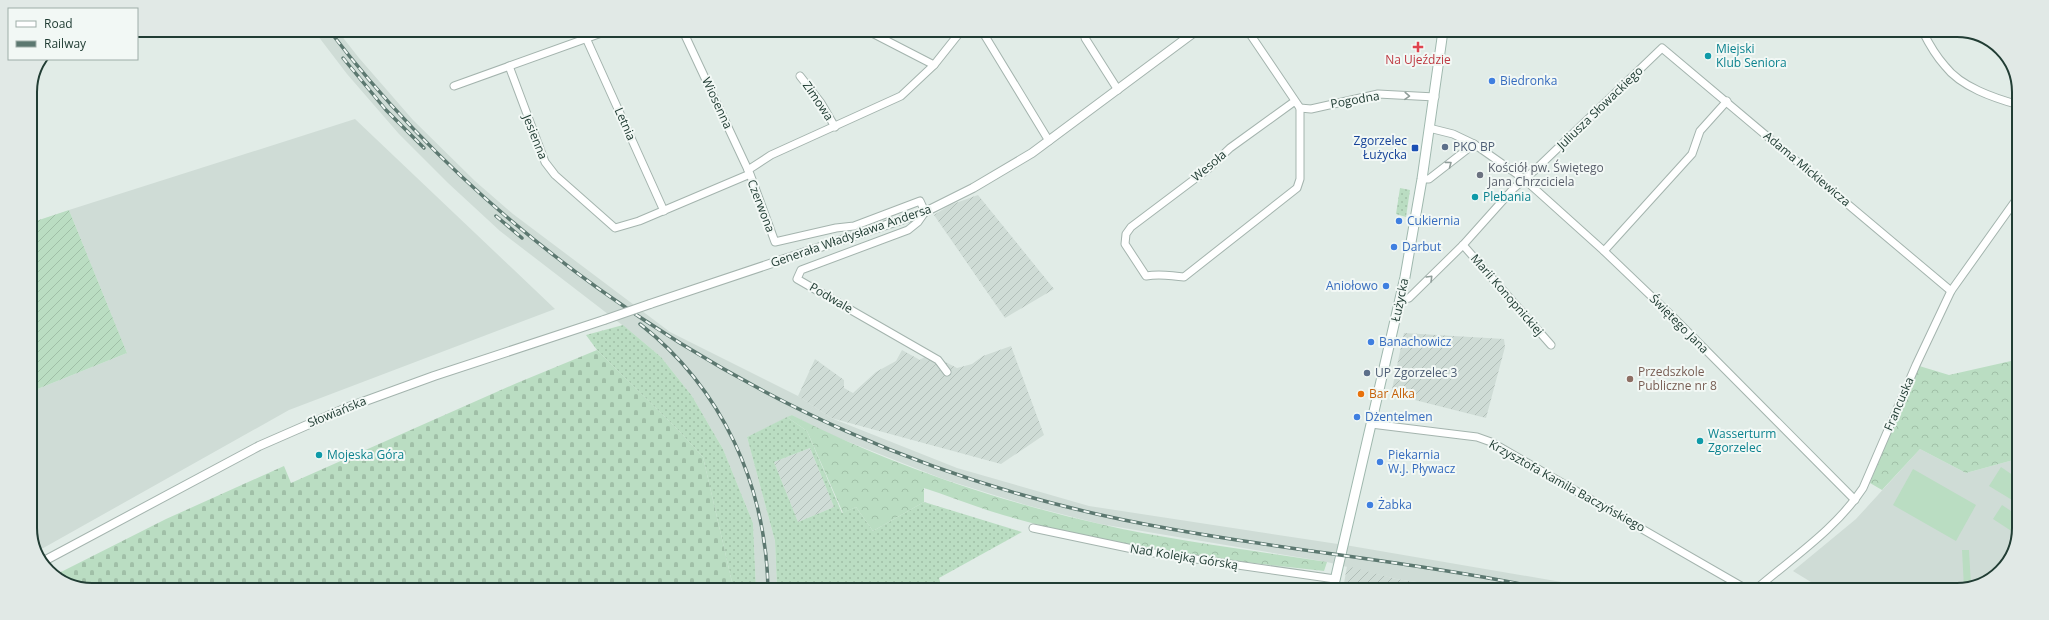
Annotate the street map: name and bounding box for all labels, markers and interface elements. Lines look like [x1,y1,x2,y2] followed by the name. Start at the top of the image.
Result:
[8,8,138,60] legend
[44,15,73,32] text: Road
[44,35,87,52] text: Railway
[1716,40,1787,71] place label: Miejski Klub Seniora
[1413,42,1423,52] marker: Na Ujeździe
[1385,51,1451,68] place label: Na Ujeździe
[1703,51,1713,61] marker: Miejski Klub Seniora
[1552,62,1646,154] street label: Juliusza Słowackiego
[1500,72,1557,89] place label: Biedronka
[698,74,737,131] street label: Wiosenna
[1487,76,1497,86] marker: Biedronka
[799,78,838,124] street label: Zimowa
[1329,87,1381,112] street label: Pogodna
[1404,91,1410,100] one-way arrow
[611,105,640,143] street label: Letnia
[518,111,552,162] street label: Jesienna
[1760,127,1854,210] street label: Adama Mickiewicza
[1354,132,1407,163] place label: Zgorzelec Łużycka
[1453,138,1495,155] place label: PKO BP
[1440,142,1450,152] marker: PKO BP
[1410,143,1420,153] marker: Zgorzelec Łużycka
[1188,146,1230,185] street label: Wesoła
[1487,159,1604,190] place label: Kościół pw. Świętego Jana Chrzciciela
[1445,161,1452,169] one-way arrow
[1475,170,1485,180] marker: Kościół pw. Świętego Jana Chrzciciela
[744,177,779,235] street label: Czerwona
[1483,188,1531,205] place label: Plebania
[1470,192,1480,202] marker: Plebania
[768,200,933,271] street label: Generała Władysława Andersa
[1407,212,1460,229] place label: Cukiernia
[1394,216,1404,226] marker: Cukiernia
[1402,238,1441,255] place label: Darbut
[1389,242,1399,252] marker: Darbut
[1467,250,1548,339] street label: Marii Konopnickiej
[1425,275,1433,283] one-way arrow
[1326,277,1378,294] place label: Aniołowo
[1387,277,1412,323] street label: Łużycka
[806,278,856,317] street label: Podwale
[1381,281,1391,291] marker: Aniołowo
[1646,290,1713,357] street label: Świętego Jana
[1379,333,1452,350] place label: Banachowicz
[1366,337,1376,347] marker: Banachowicz
[1638,363,1717,394] place label: Przedszkole Publiczne nr 8
[1375,364,1458,381] place label: UP Zgorzelec 3
[1362,368,1372,378] marker: UP Zgorzelec 3
[1625,374,1635,384] marker: Przedszkole Publiczne nr 8
[1880,374,1917,433] street label: Francuska
[1369,385,1415,402] place label: Bar Alka
[1356,389,1366,399] marker: Bar Alka
[305,392,369,431] street label: Słowiańska
[1365,408,1433,425] place label: Dżentelmen
[1352,412,1362,422] marker: Dżentelmen
[1708,425,1776,456] place label: Wasserturm Zgorzelec
[1486,435,1648,536] street label: Krzysztofa Kamila Baczyńskiego
[1695,436,1705,446] marker: Wasserturm Zgorzelec
[327,446,404,463] place label: Mojeska Góra
[1388,446,1456,477] place label: Piekarnia W.J. Pływacz
[314,450,324,460] marker: Mojeska Góra
[1375,457,1385,467] marker: Piekarnia W.J. Pływacz
[1378,496,1412,513] place label: Żabka
[1365,500,1375,510] marker: Żabka
[1129,540,1239,573] street label: Nad Kolejką Górską

